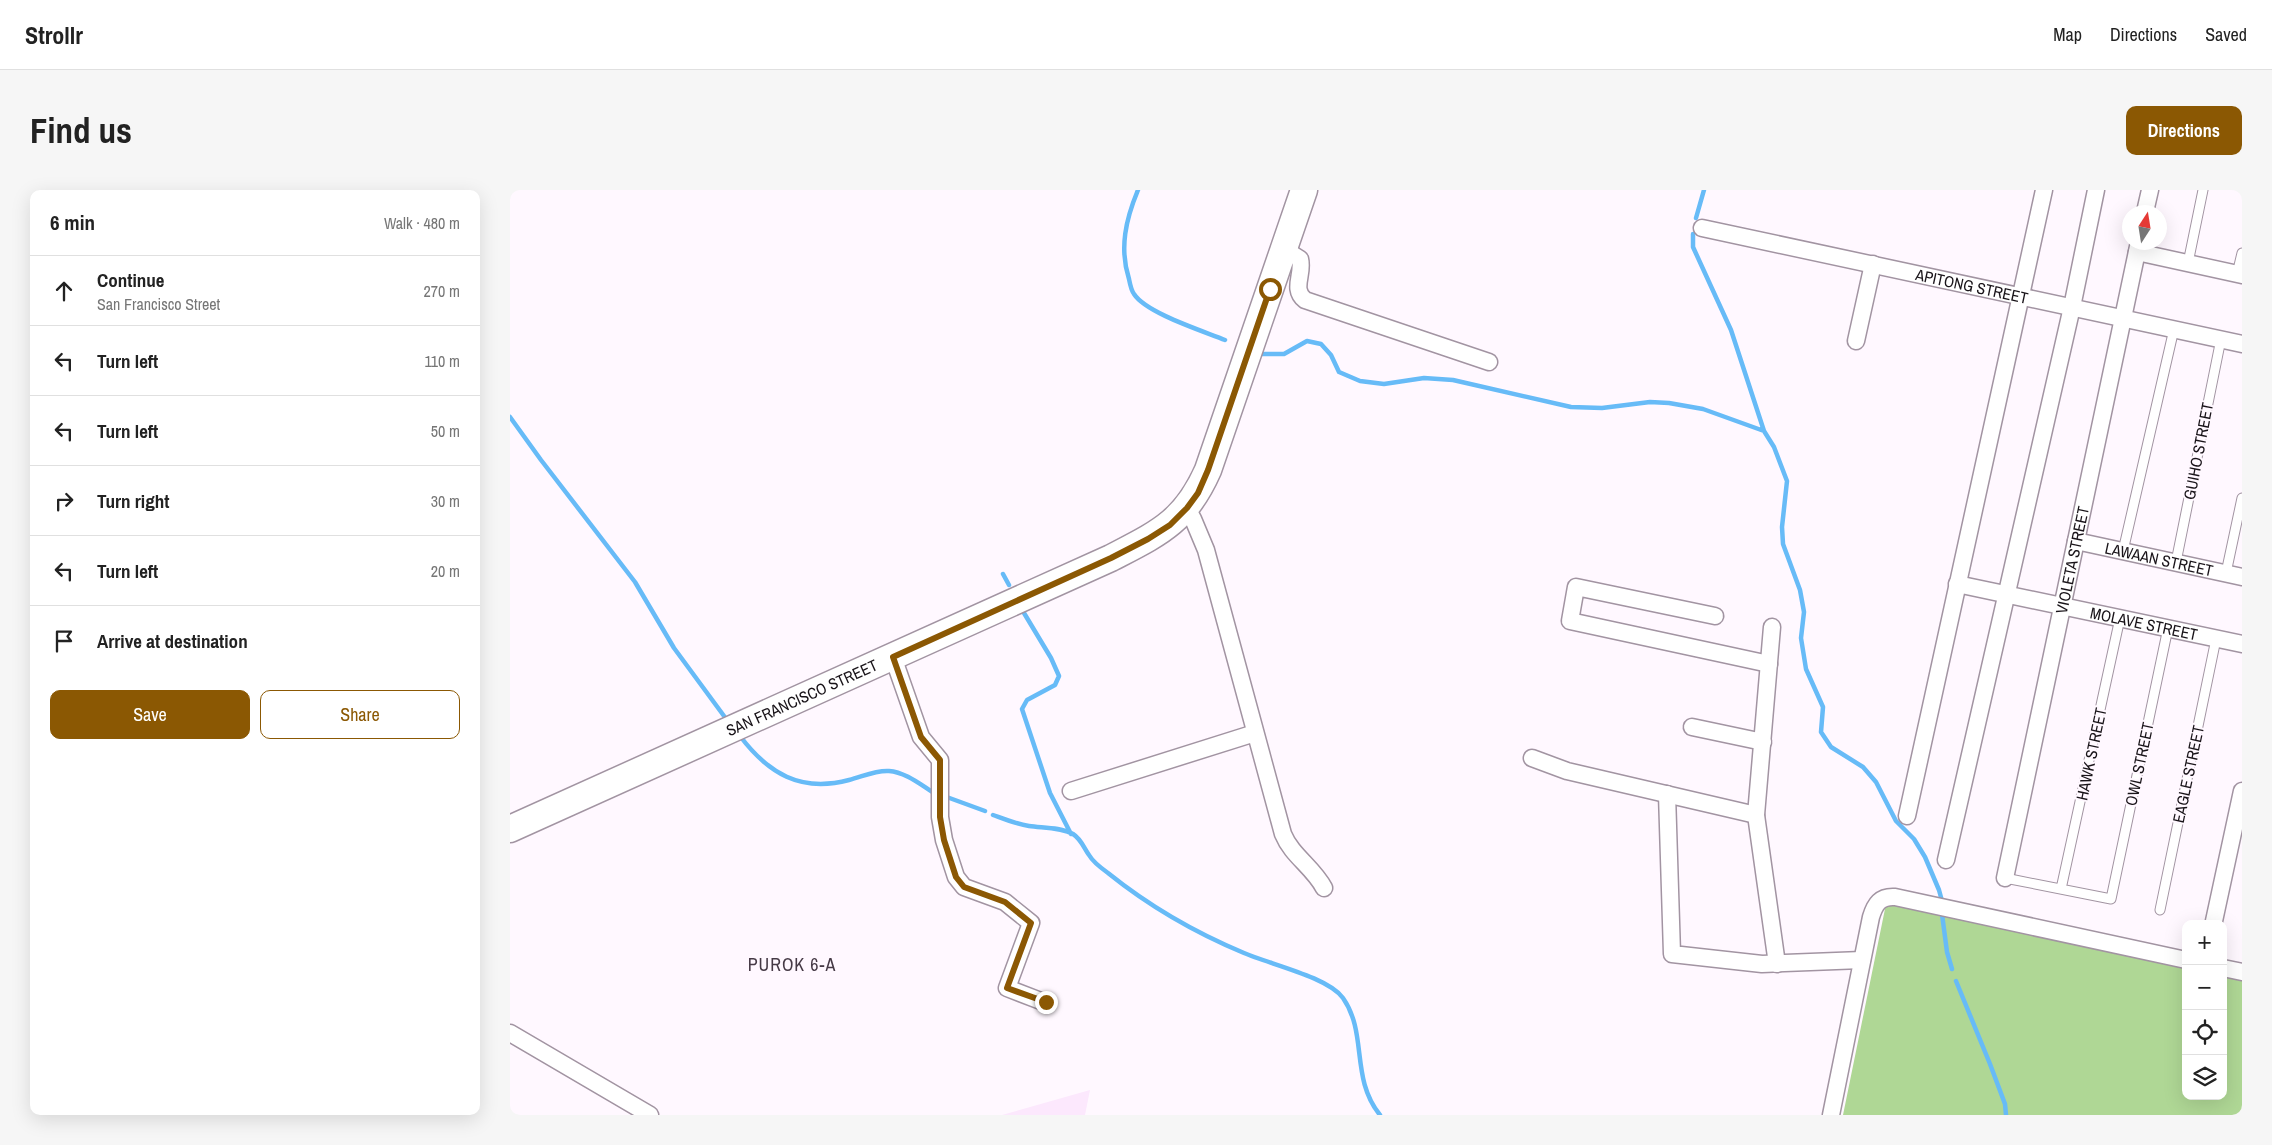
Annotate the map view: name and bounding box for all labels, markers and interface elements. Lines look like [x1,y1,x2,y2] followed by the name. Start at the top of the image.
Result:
[25,19,83,51] text: Strollr
[2053,22,2082,47] text: Map
[2110,22,2177,47] text: Directions
[2205,22,2247,47] text: Saved
[2126,106,2242,155] button: Directions
[30,107,132,154] text: Find us
[2122,205,2167,250] north arrow
[50,208,95,237] text: 6 min
[384,212,460,234] text: Walk · 480 m
[1913,263,2030,309] street label: APITONG STREET
[97,267,165,293] text: Continue
[50,277,78,305] icon: ahead
[1259,278,1282,301] route start
[424,280,460,302] text: 270 m
[97,293,220,315] text: San Francisco Street
[50,347,78,375] icon: left
[97,348,158,374] text: Turn left
[424,350,460,372] text: 110 m
[2178,401,2218,501] street label: GUIHO STREET
[50,417,78,445] icon: left
[97,418,158,444] text: Turn left
[431,420,460,442] text: 50 m
[50,487,78,515] icon: right
[97,488,169,514] text: Turn right
[431,490,460,512] text: 30 m
[2050,504,2094,616] street label: VIOLETA STREET
[2103,537,2215,581] street label: LAWAAN STREET
[50,557,78,585] icon: left
[97,558,158,584] text: Turn left
[431,560,460,582] text: 20 m
[2088,601,2200,645] street label: MOLAVE STREET
[50,627,78,655] icon: arrive
[97,628,248,654] text: Arrive at destination
[723,654,881,741] street label: SAN FRANCISCO STREET
[50,690,250,739] button: Save
[260,690,460,739] button: Share
[2070,706,2112,802] street label: HAWK STREET
[2119,720,2159,808] street label: OWL STREET
[2167,723,2209,825] street label: EAGLE STREET
[2182,920,2227,1100] map controls
[2182,920,2227,965] button: +
[748,952,836,977] district label: PUROK 6-A
[2182,965,2227,1010] button: −
[1035,991,1058,1014] route end
[2182,1010,2227,1055] button: locate
[2182,1055,2227,1100] button: layers

